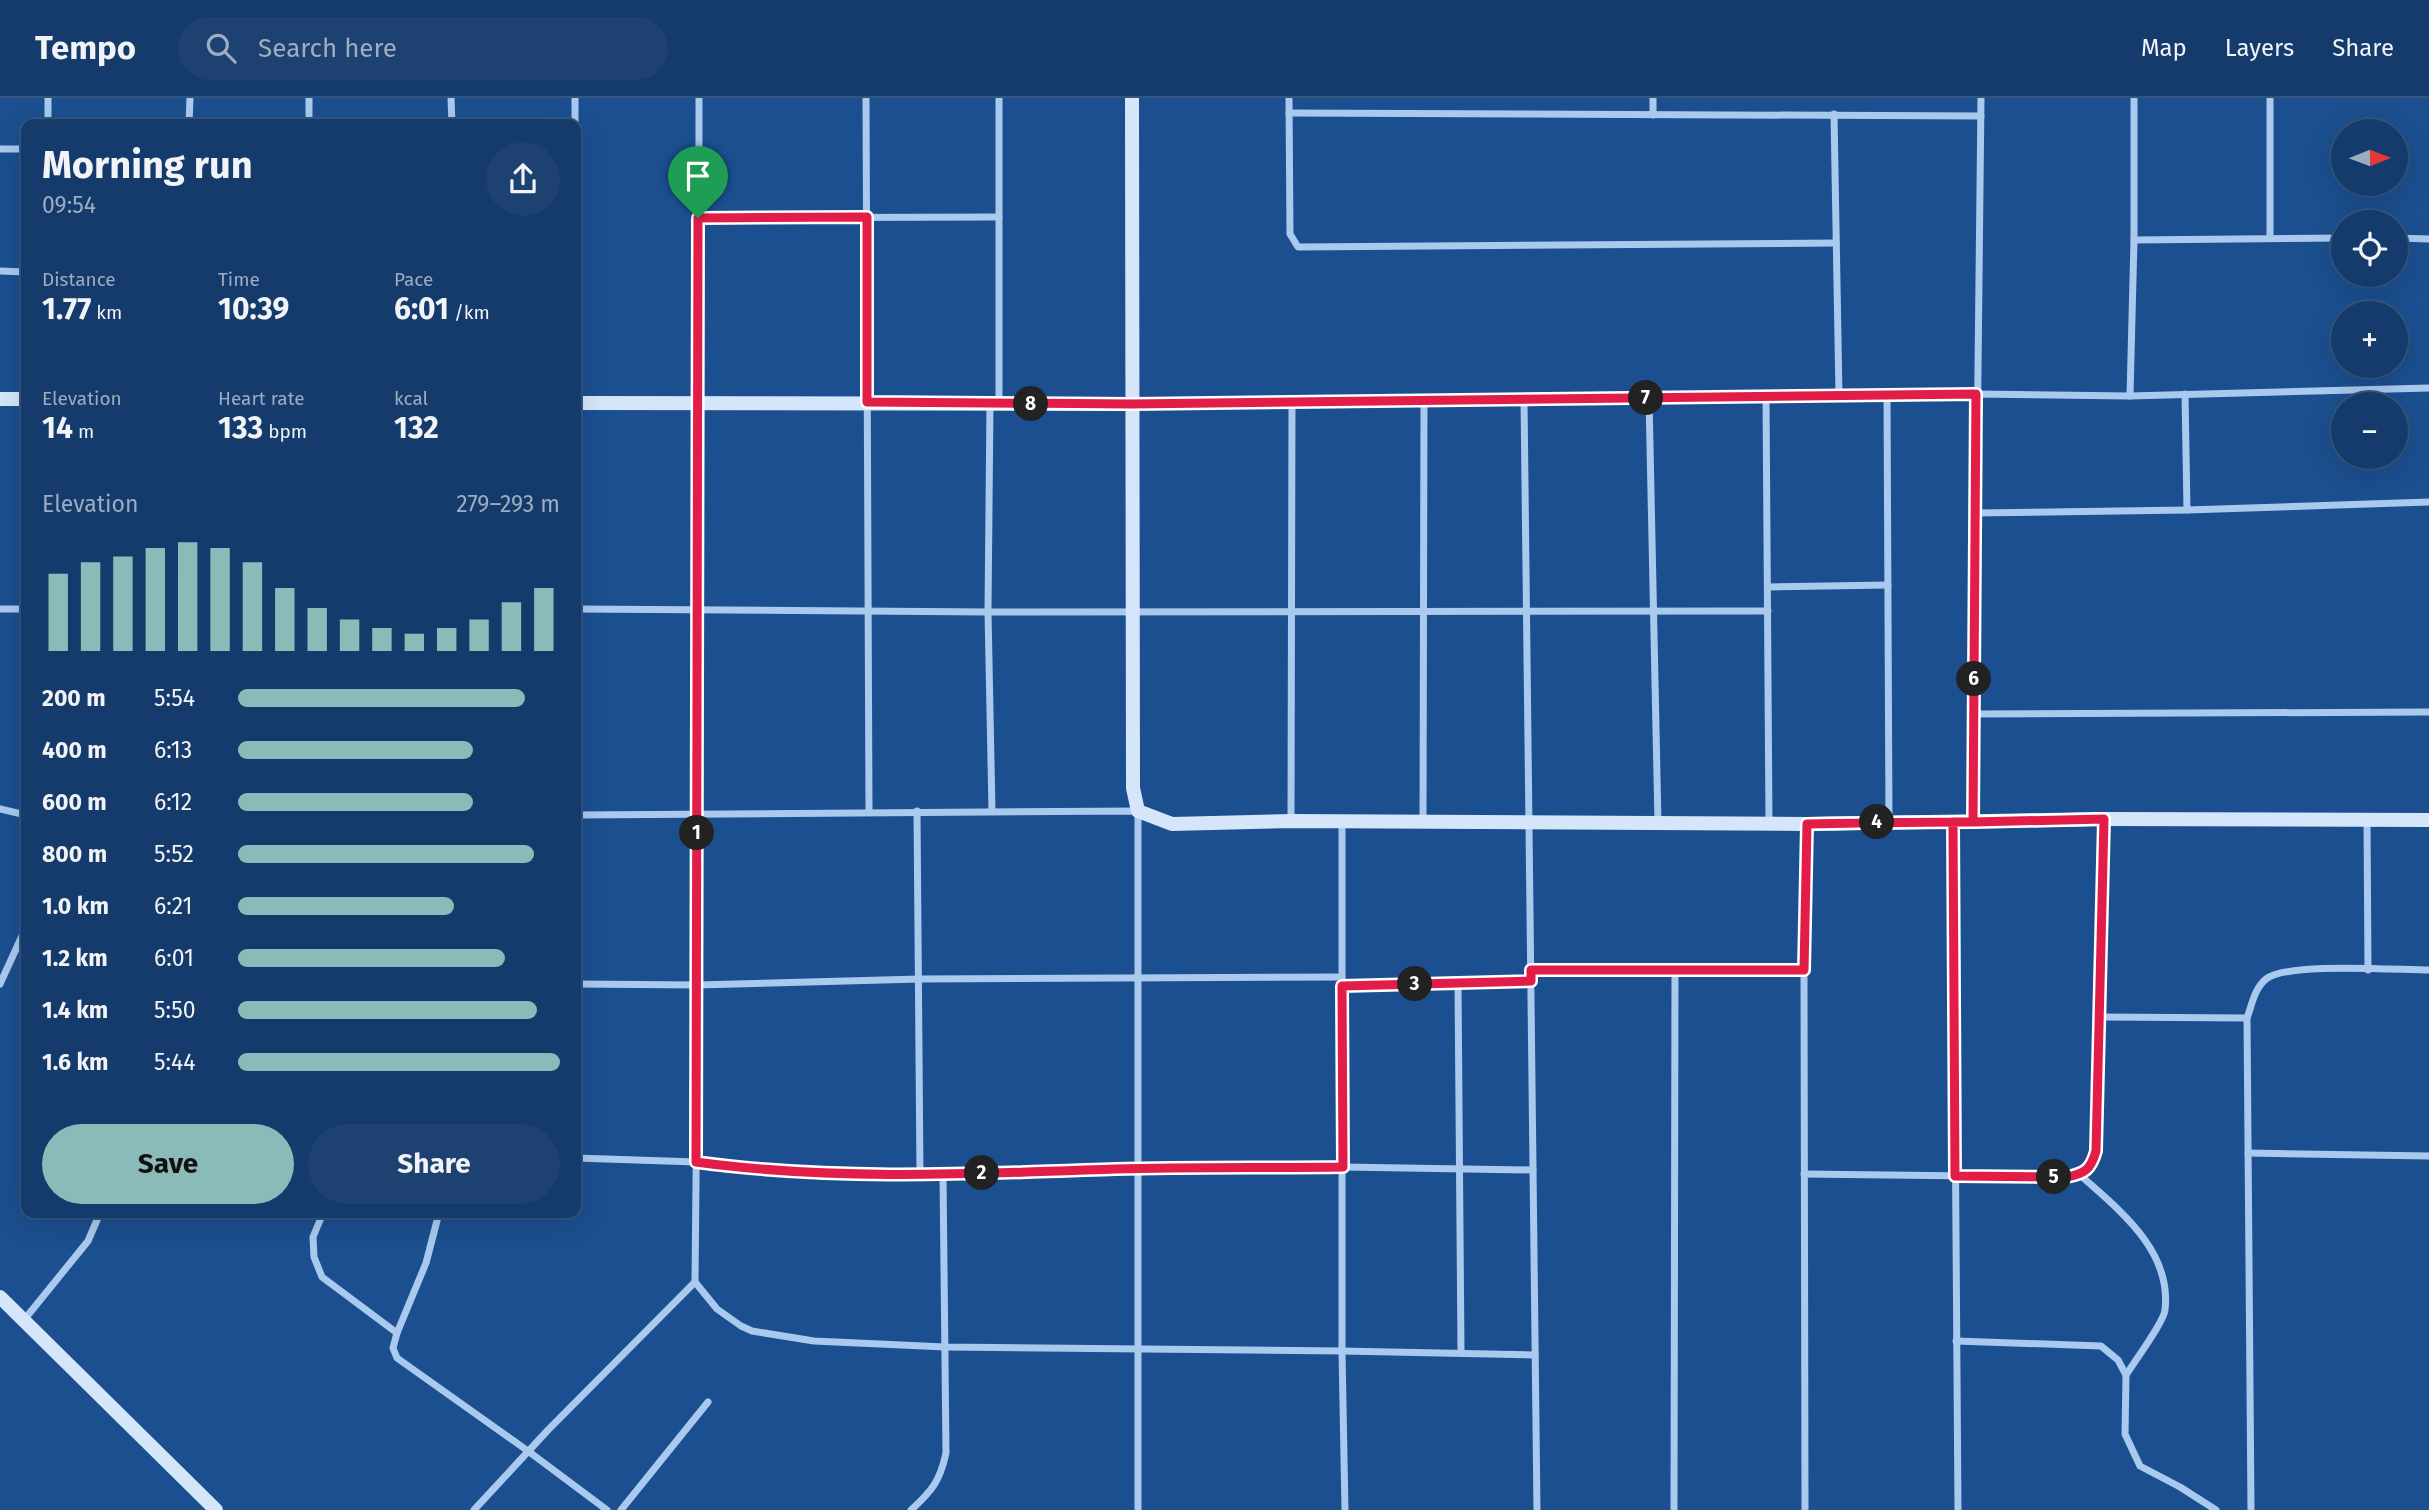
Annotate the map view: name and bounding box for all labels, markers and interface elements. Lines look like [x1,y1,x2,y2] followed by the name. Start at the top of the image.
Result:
[178,17,668,80] search box
[35,28,136,68] text: Tempo
[202,29,240,67] icon: search
[258,33,397,64] text: Search here
[2141,34,2187,62] text: Map
[2225,34,2294,62] text: Layers
[2332,34,2394,62] text: Share
[2331,119,2408,196] north arrow
[2331,119,2408,469] map controls
[42,142,253,188] text: Morning run
[486,142,560,216] button: share
[668,146,728,218] pin
[679,157,717,195] icon: arrive
[42,191,96,219] text: 09:54
[2331,210,2408,287] button: locate
[42,268,116,291] text: Distance
[218,268,260,291] text: Time
[394,268,433,291] text: Pace
[42,291,91,327] text: 1.77
[218,291,289,327] text: 10:39
[394,291,449,327] text: 6:01
[91,301,122,324] text: km
[449,301,490,324] text: /km
[2331,301,2408,378] button: +
[1628,380,1664,416] pin: 7
[1014,386,1048,422] pin: 8
[1641,386,1650,409] text: 7
[42,387,122,410] text: Elevation
[218,387,305,410] text: Heart rate
[394,387,428,410] text: kcal
[1025,392,1036,415] text: 8
[2331,392,2408,469] button: −
[42,410,73,446] text: 14
[218,410,263,446] text: 133
[394,410,439,446] text: 132
[73,420,94,443] text: m
[263,420,307,443] text: bpm
[42,490,138,518] text: Elevation
[456,490,560,518] text: 279–293 m
[1956,662,1992,696] pin: 6
[1968,667,1979,690] text: 6
[42,684,106,712] text: 200 m
[154,684,195,712] text: 5:54
[42,736,107,764] text: 400 m
[154,736,192,764] text: 6:13
[42,788,107,816] text: 600 m
[154,788,192,816] text: 6:12
[1860,804,1895,840] pin: 4
[1871,810,1882,833] text: 4
[680,816,714,850] pin: 1
[692,821,701,844] text: 1
[42,840,107,868] text: 800 m
[154,840,194,868] text: 5:52
[42,892,109,920] text: 1.0 km
[154,892,193,920] text: 6:21
[42,944,108,972] text: 1.2 km
[154,944,194,972] text: 6:01
[1398,966,1432,1001] pin: 3
[1410,972,1419,995] text: 3
[42,996,108,1024] text: 1.4 km
[154,996,196,1024] text: 5:50
[42,1048,109,1076] text: 1.6 km
[154,1048,195,1076] text: 5:44
[42,1124,294,1204] button: Save
[308,1124,560,1204] button: Share
[964,1156,1000,1190] pin: 2
[2036,1160,2072,1194] pin: 5
[977,1161,986,1184] text: 2
[2048,1165,2059,1188] text: 5

